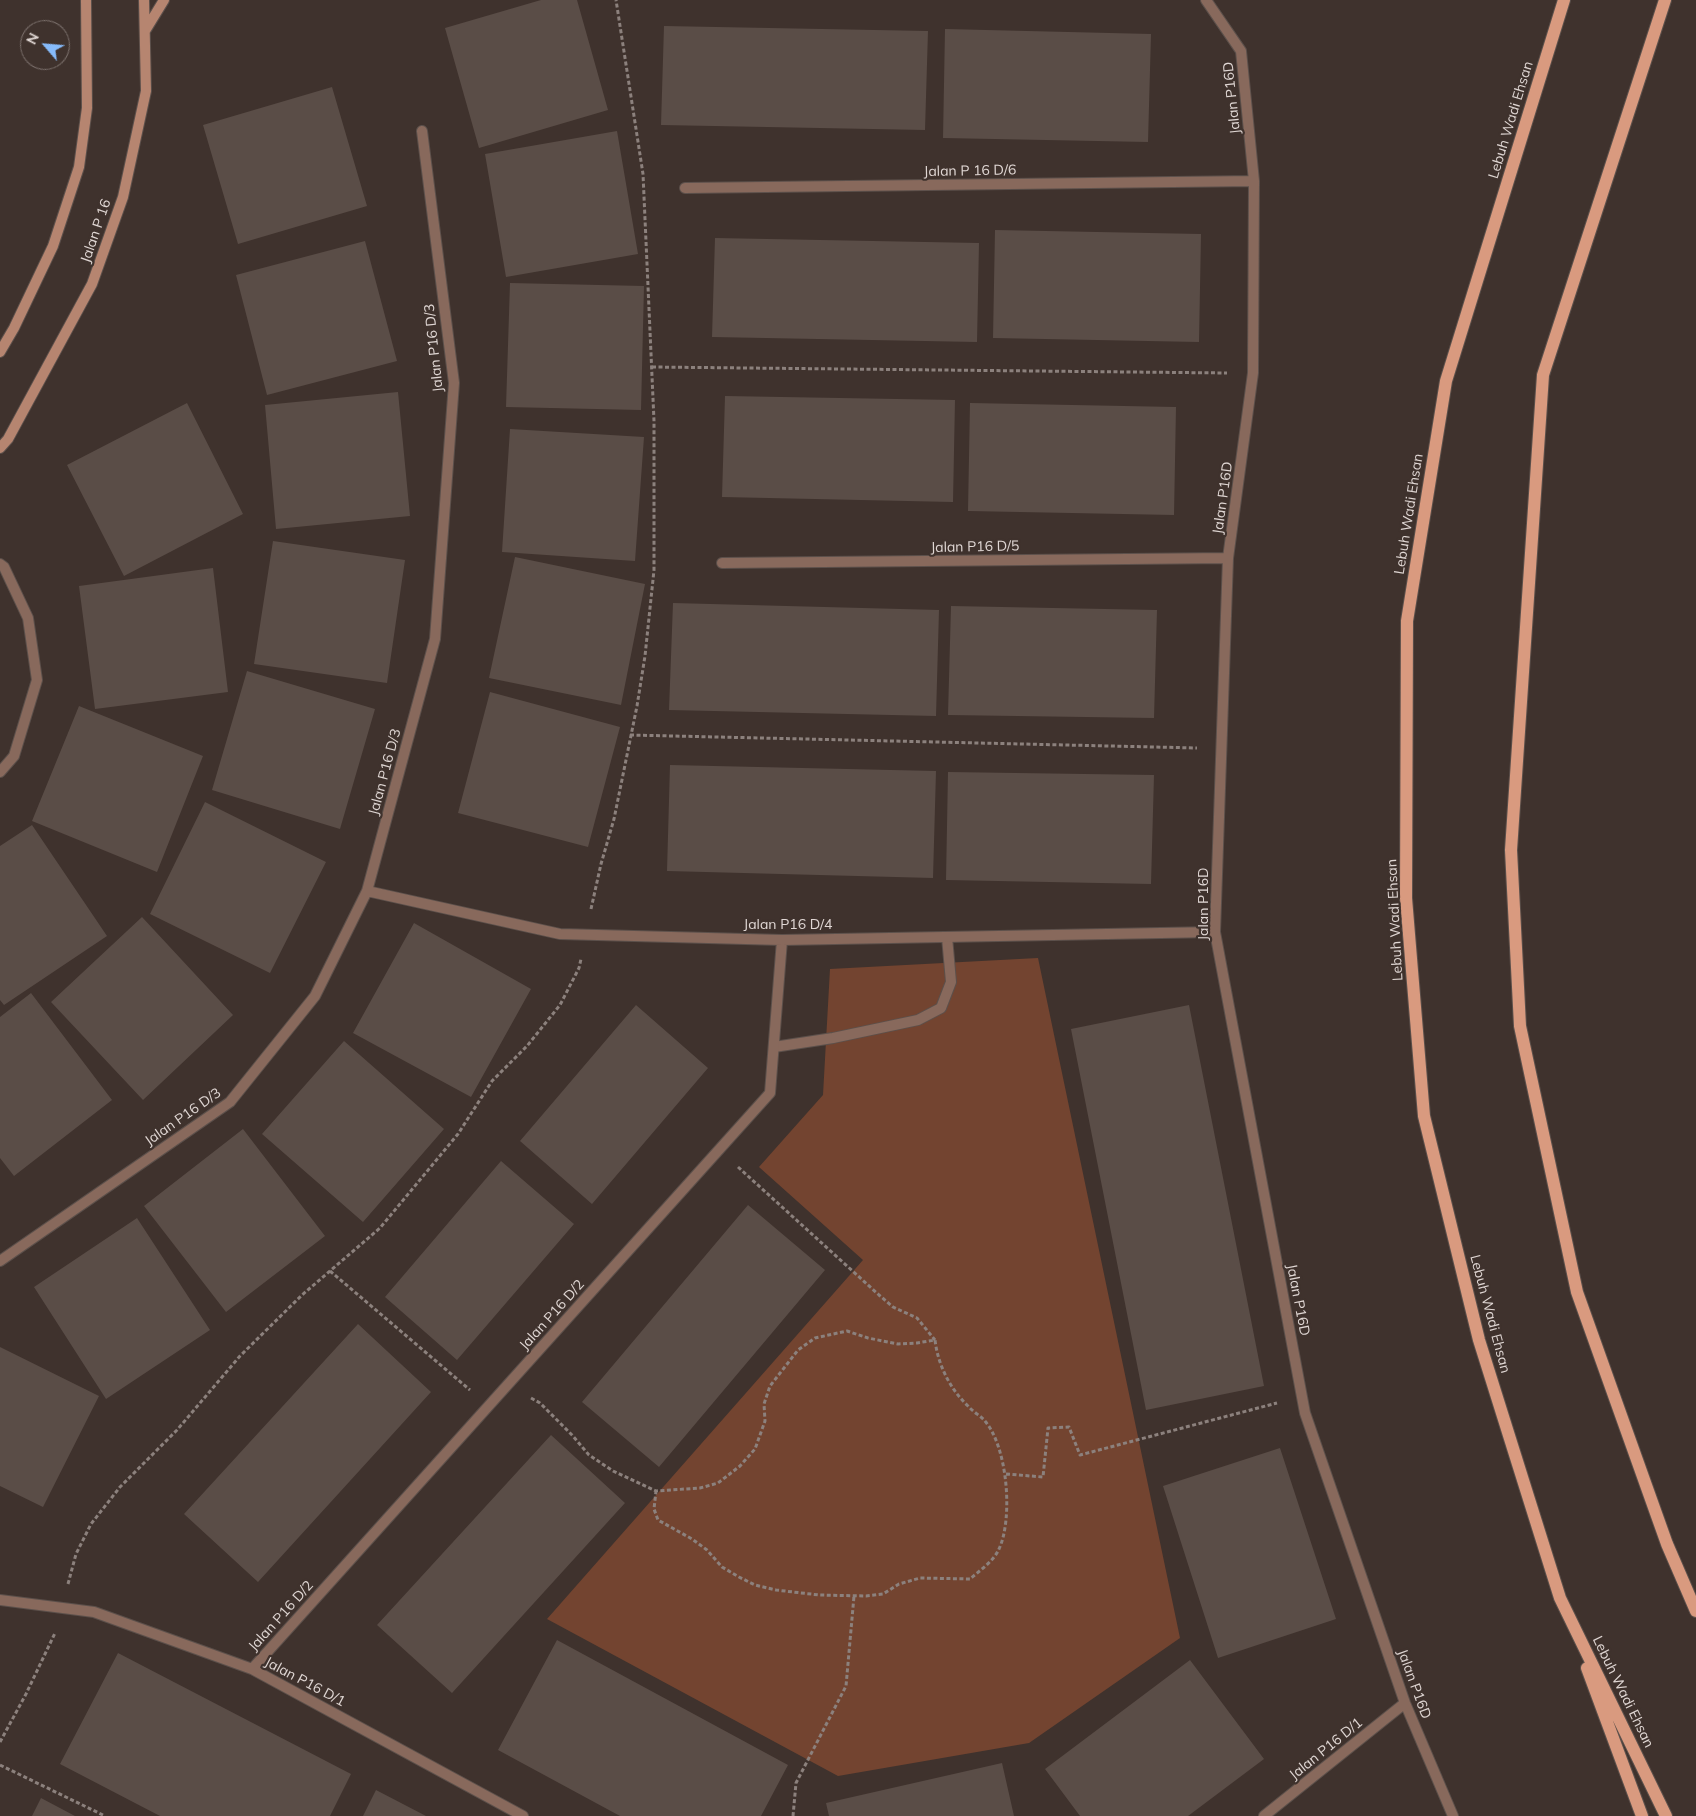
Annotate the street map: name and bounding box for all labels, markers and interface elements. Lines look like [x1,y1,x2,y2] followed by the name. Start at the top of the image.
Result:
[20,20,70,70] north arrow
[22,30,43,47] text: N
[1485,59,1537,181] street label: Lebuh Wadi Ehsan
[1220,61,1244,135] street label: Jalan P16D
[924,162,1016,180] street label: Jalan P 16 D/6
[77,197,115,265] street label: Jalan P 16
[421,303,447,393] street label: Jalan P16 D/3
[1391,452,1427,576] street label: Lebuh Wadi Ehsan
[1210,461,1236,535] street label: Jalan P16D
[930,538,1020,556] street label: Jalan P16 D/5
[365,727,405,817] street label: Jalan P16 D/3
[1383,859,1407,981] street label: Lebuh Wadi Ehsan
[1196,868,1212,940] street label: Jalan P16D
[744,917,832,933] street label: Jalan P16 D/4
[142,1085,224,1149] street label: Jalan P16 D/3
[1466,1253,1514,1375] street label: Lebuh Wadi Ehsan
[1283,1263,1313,1337] street label: Jalan P16D
[516,1276,588,1354] street label: Jalan P16 D/2
[245,1577,317,1655] street label: Jalan P16 D/2
[1589,1633,1657,1751] street label: Lebuh Wadi Ehsan
[1394,1647,1434,1721] street label: Jalan P16D
[262,1654,348,1710] street label: Jalan P16 D/1
[1286,1715,1366,1783] street label: Jalan P16 D/1

